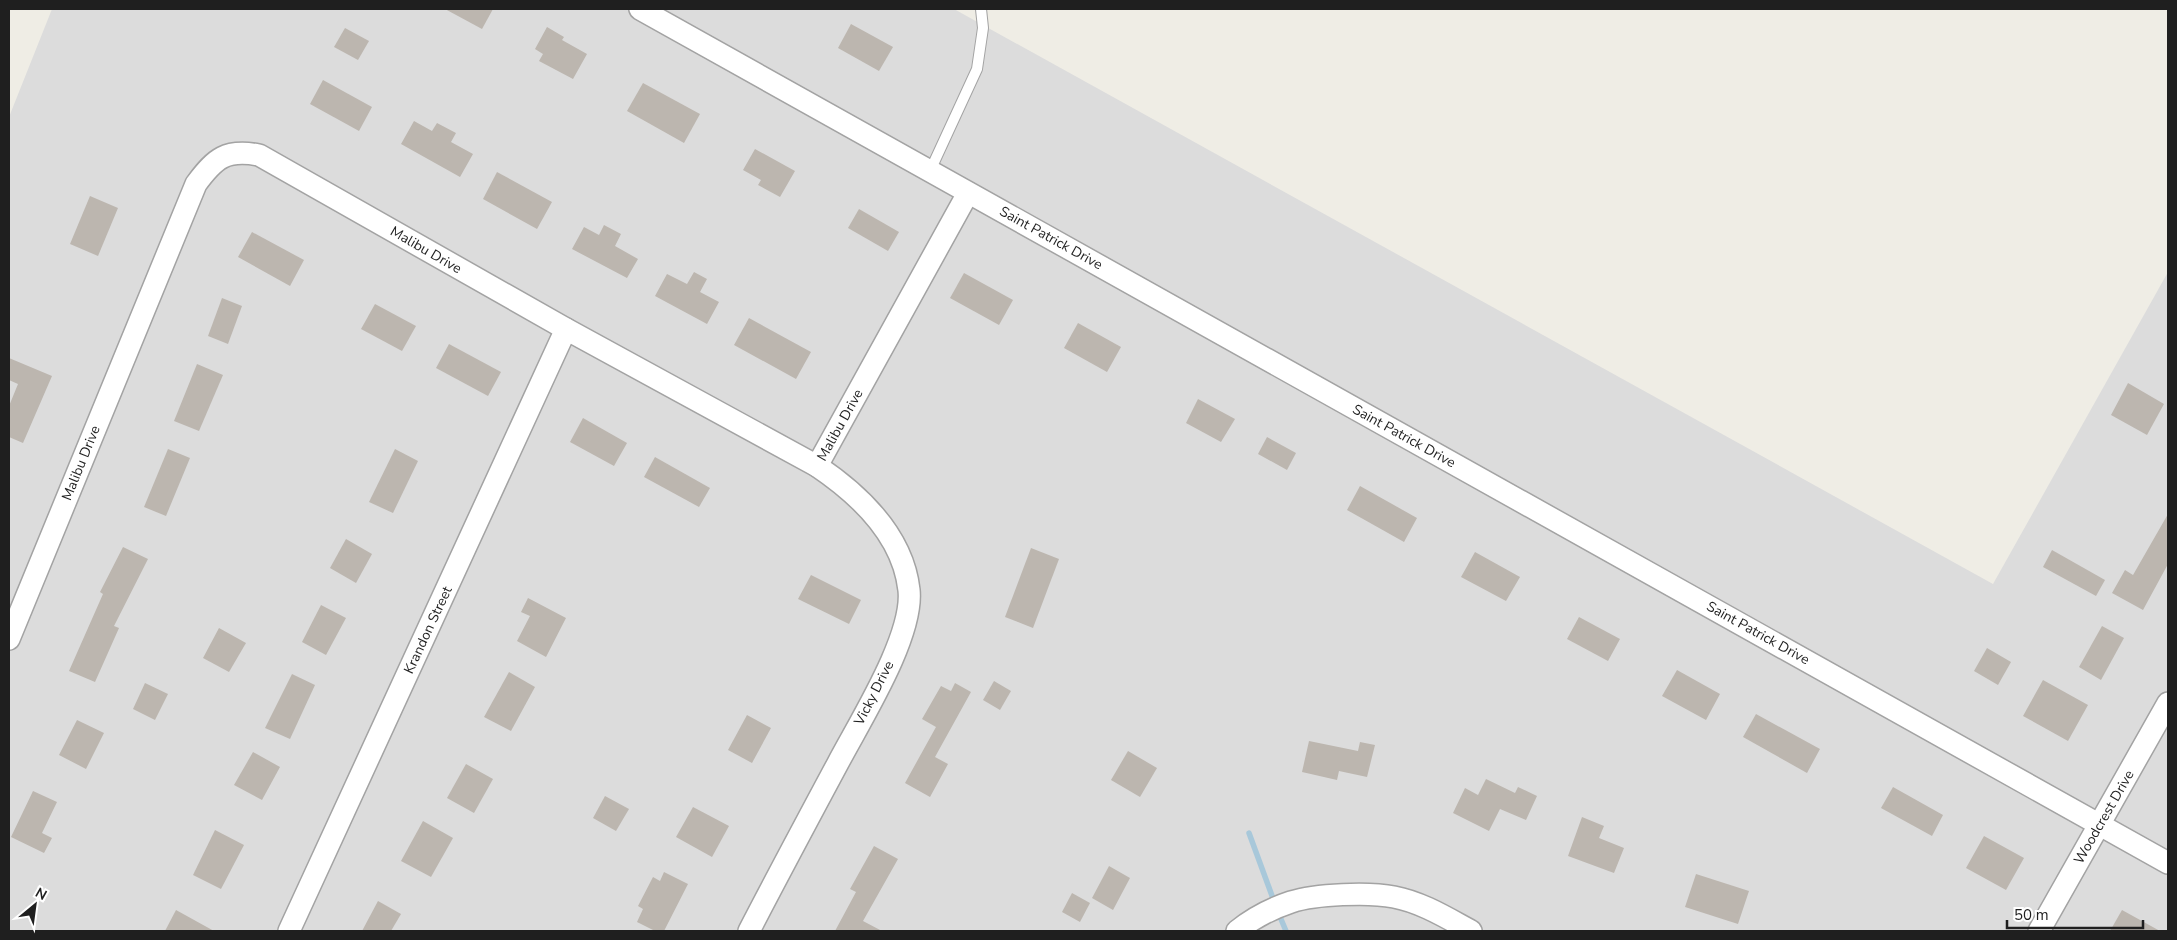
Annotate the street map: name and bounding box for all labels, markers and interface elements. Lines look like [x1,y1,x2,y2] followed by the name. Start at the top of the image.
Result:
[996,202,1106,274] street label: Saint Patrick Drive
[387,222,465,278] street label: Malibu Drive
[812,386,868,464] street label: Malibu Drive
[1349,400,1459,472] street label: Saint Patrick Drive
[57,423,105,503] street label: Malibu Drive
[399,583,457,677] street label: Krandon Street
[1703,597,1813,669] street label: Saint Patrick Drive
[849,657,898,729] street label: Vicky Drive
[2069,767,2139,867] street label: Woodcrest Drive
[10,880,60,930] north arrow
[32,883,50,905] text: N
[2007,898,2143,930] scale bar
[2014,905,2049,925] text: 50 m

